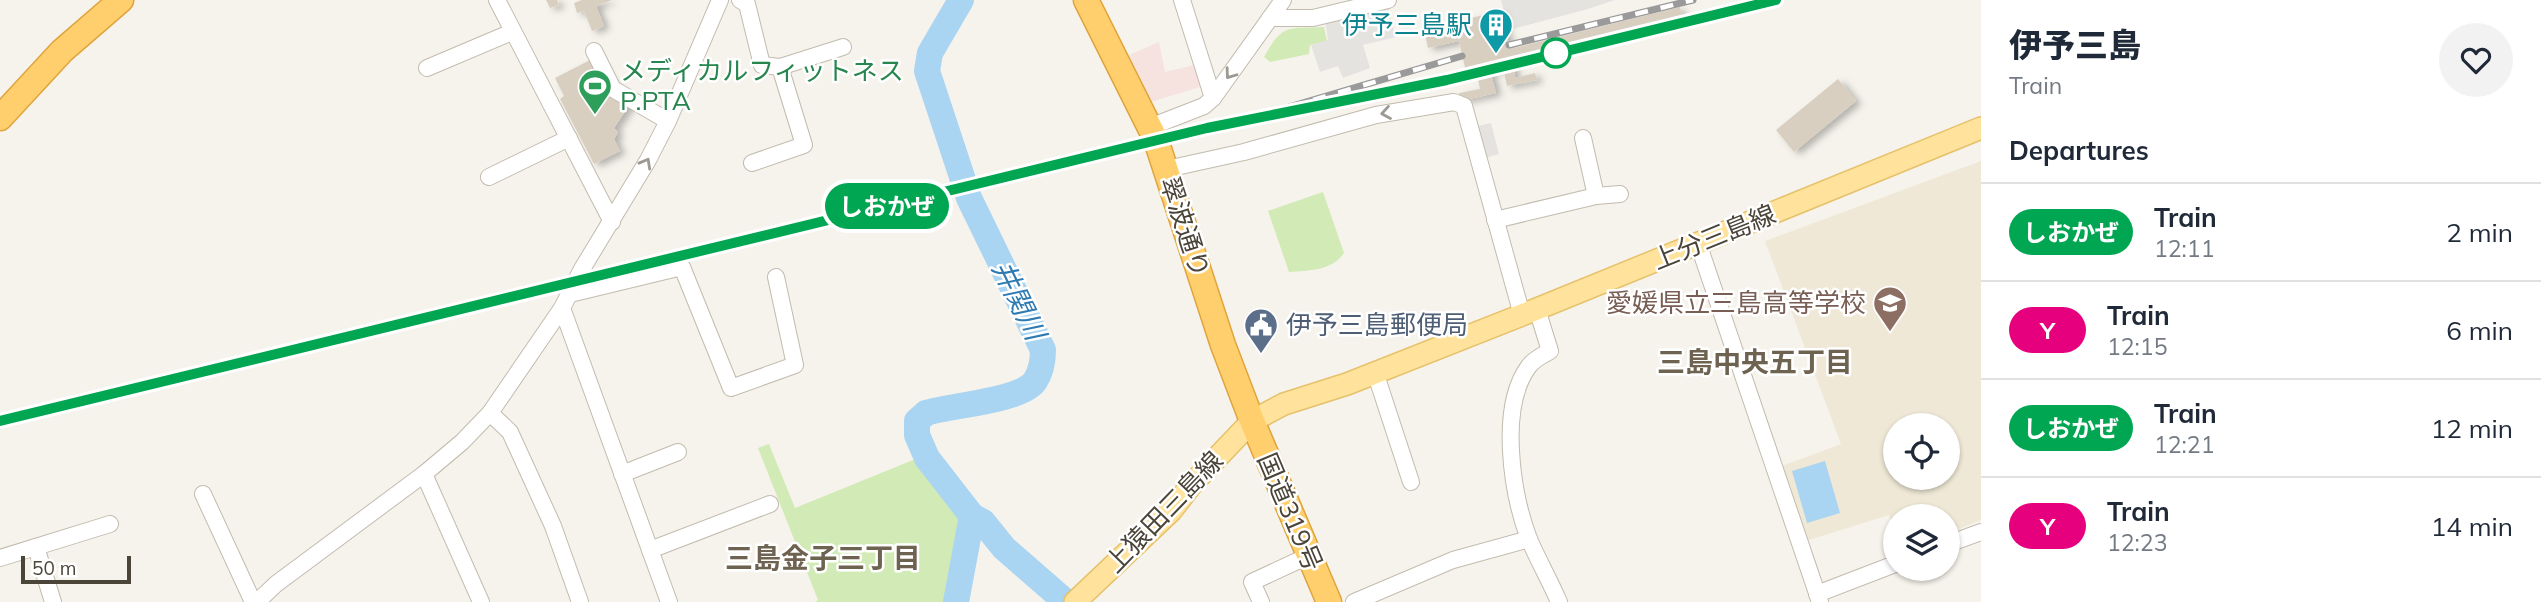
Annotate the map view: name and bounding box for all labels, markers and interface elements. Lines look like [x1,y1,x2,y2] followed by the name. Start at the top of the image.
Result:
[1477,6,1515,55] building icon: 伊予三島駅
[1342,8,1472,41] place label: 伊予三島駅
[2439,23,2513,97] button: heart
[2009,24,2141,65] text: 伊予三島
[1541,38,1571,68] unlabelled marker
[620,54,904,117] place label: メディカルフィットネス P.PTA
[1226,66,1238,79] one-way arrow
[576,67,614,116] sports icon: メディカルフィットネス P.PTA
[2009,71,2062,100] text: Train
[1381,105,1393,120] one-way arrow
[2009,134,2149,167] text: Departures
[638,157,651,170] one-way arrow
[1154,172,1217,281] street label: 翠波通り
[838,183,936,229] line badge: しおかぜ
[839,191,935,221] text: しおかぜ
[1647,197,1780,276] street label: 上分三島線
[2154,201,2217,234] text: Train
[2446,216,2513,249] text: 2 min
[2023,217,2119,247] text: しおかぜ
[2154,234,2214,263] text: 12:11
[985,254,1055,348] water label: 井関川
[1871,284,1909,333] school or university icon: 愛媛県立三島高等学校
[1606,286,1866,319] place label: 愛媛県立三島高等学校
[2107,299,2170,332] text: Train
[1242,306,1280,355] public building icon: 伊予三島郵便局
[1286,308,1468,341] place label: 伊予三島郵便局
[2446,314,2513,347] text: 6 min
[2040,315,2055,345] text: Y
[2107,332,2167,361] text: 12:15
[1657,344,1853,379] district label: 三島中央五丁目
[2154,397,2217,430] text: Train
[2431,412,2513,445] text: 12 min
[1883,413,1960,581] map controls
[1883,413,1960,490] button: locate
[2023,413,2119,443] text: しおかぜ
[2154,430,2214,459] text: 12:21
[1098,444,1230,579] street label: 上猿田三島線
[1251,448,1330,576] street label: 国道319号
[2107,495,2170,528] text: Train
[1883,504,1960,581] button: layers
[2431,510,2513,543] text: 14 min
[2040,511,2055,541] text: Y
[2107,528,2167,557] text: 12:23
[725,540,921,575] district label: 三島金子三丁目
[21,553,131,585] scale bar
[32,556,76,580] text: 50 m

